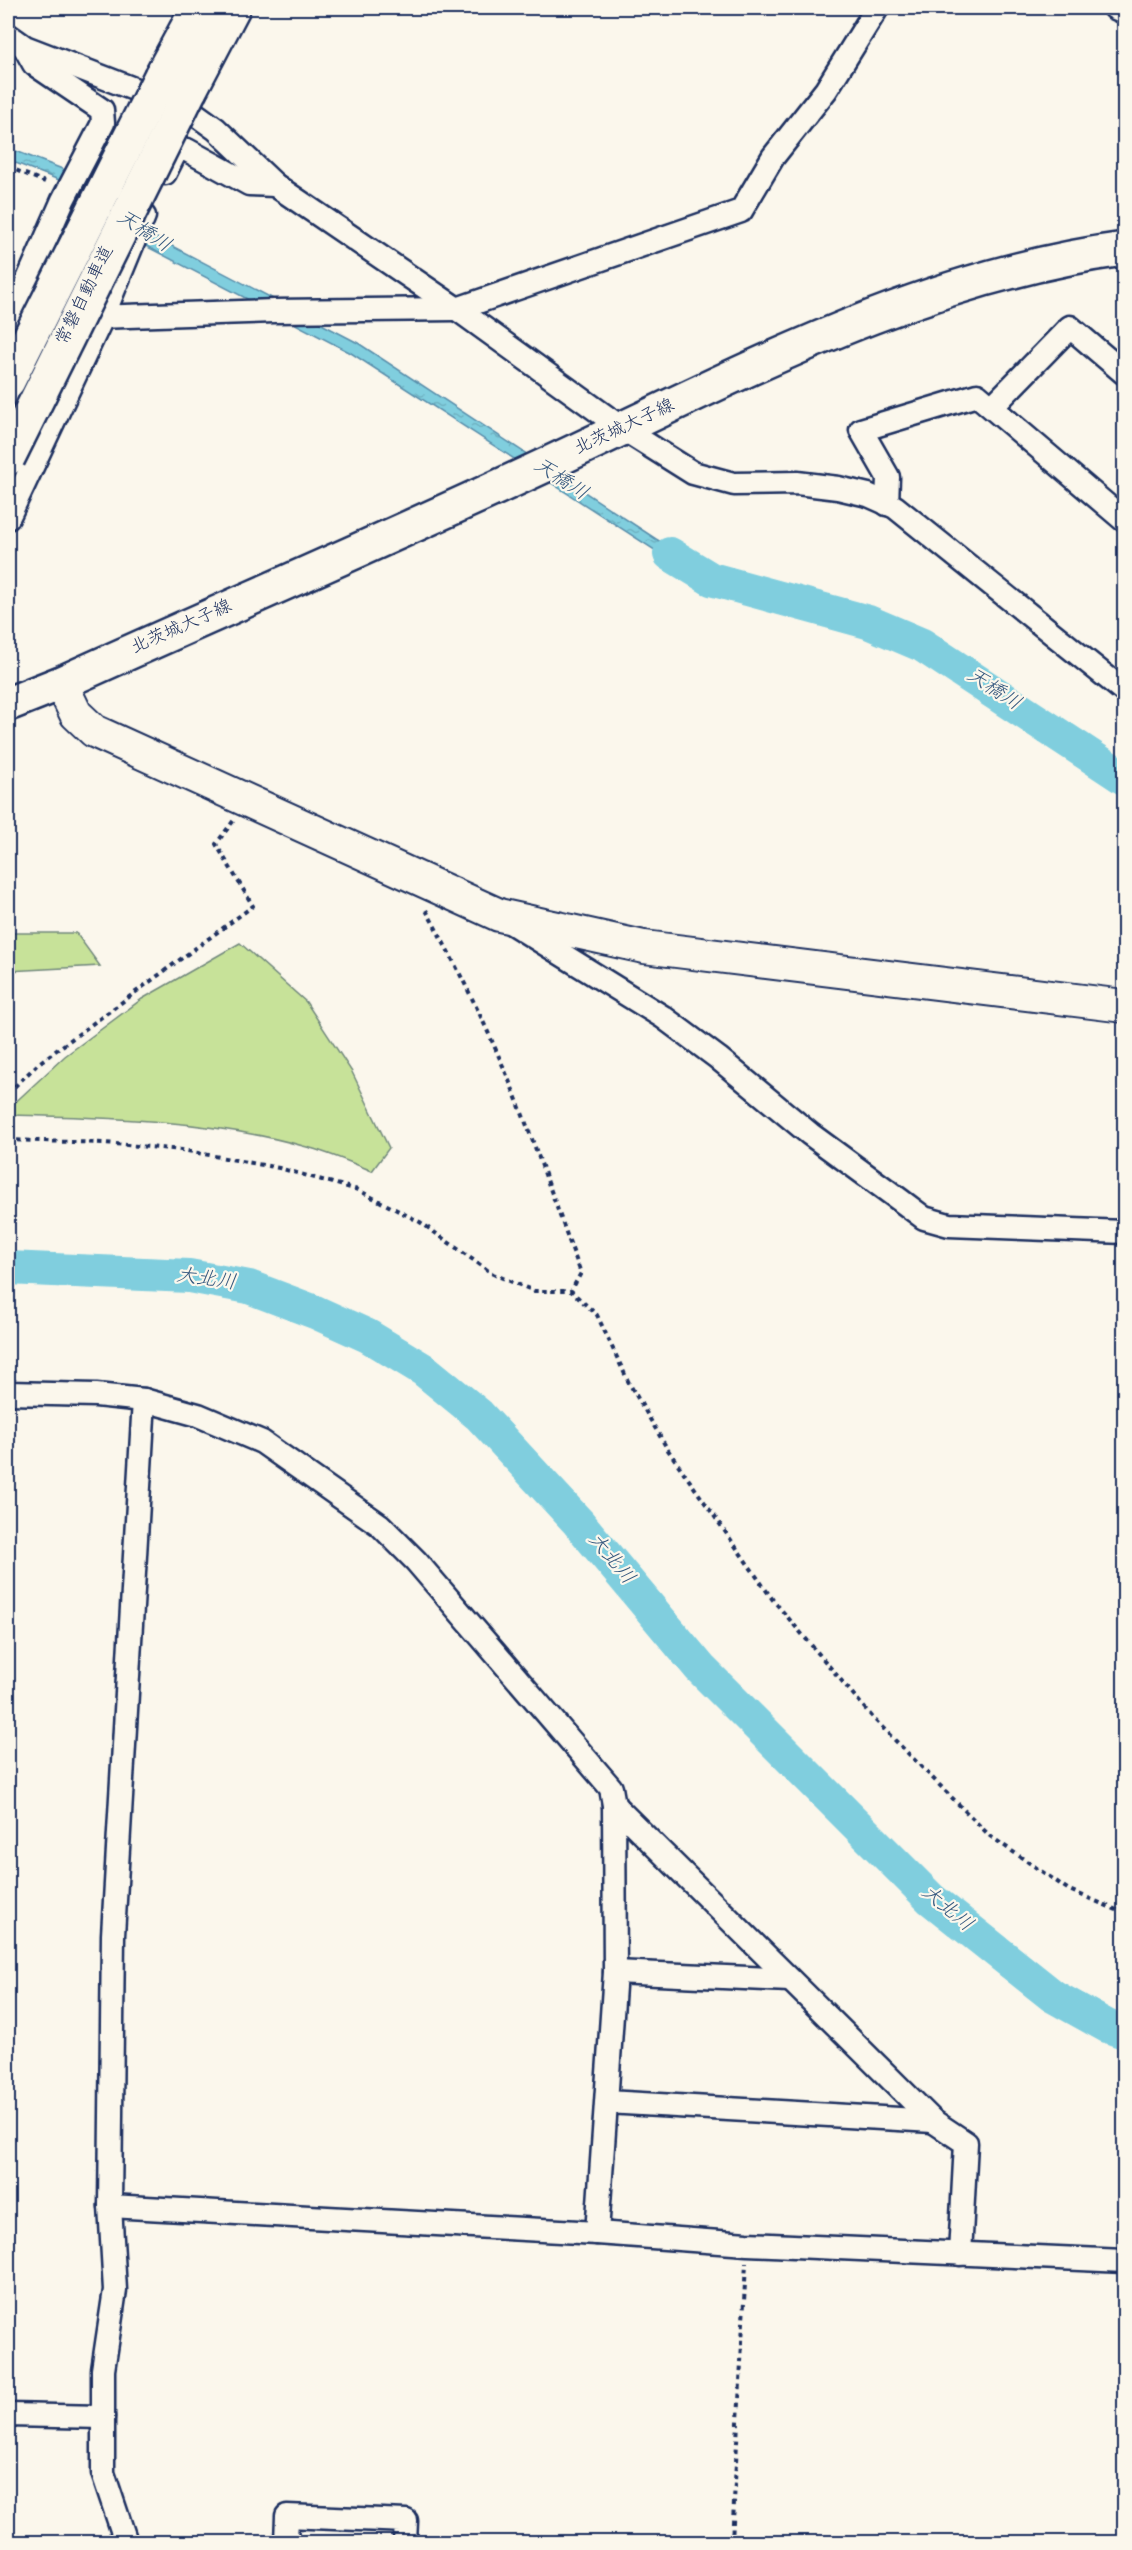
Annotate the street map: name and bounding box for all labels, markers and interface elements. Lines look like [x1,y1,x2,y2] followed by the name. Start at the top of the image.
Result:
[112,206,175,259] water label: 天橋川
[52,242,119,349] street label: 常磐自動車道
[571,395,678,460] street label: 北茨城大子線
[529,454,592,507] water label: 天橋川
[128,596,236,660] street label: 北茨城大子線
[962,664,1025,717] water label: 天橋川
[175,1264,237,1297] water label: 大北川
[582,1529,639,1590] water label: 大北川
[916,1881,977,1938] water label: 大北川

